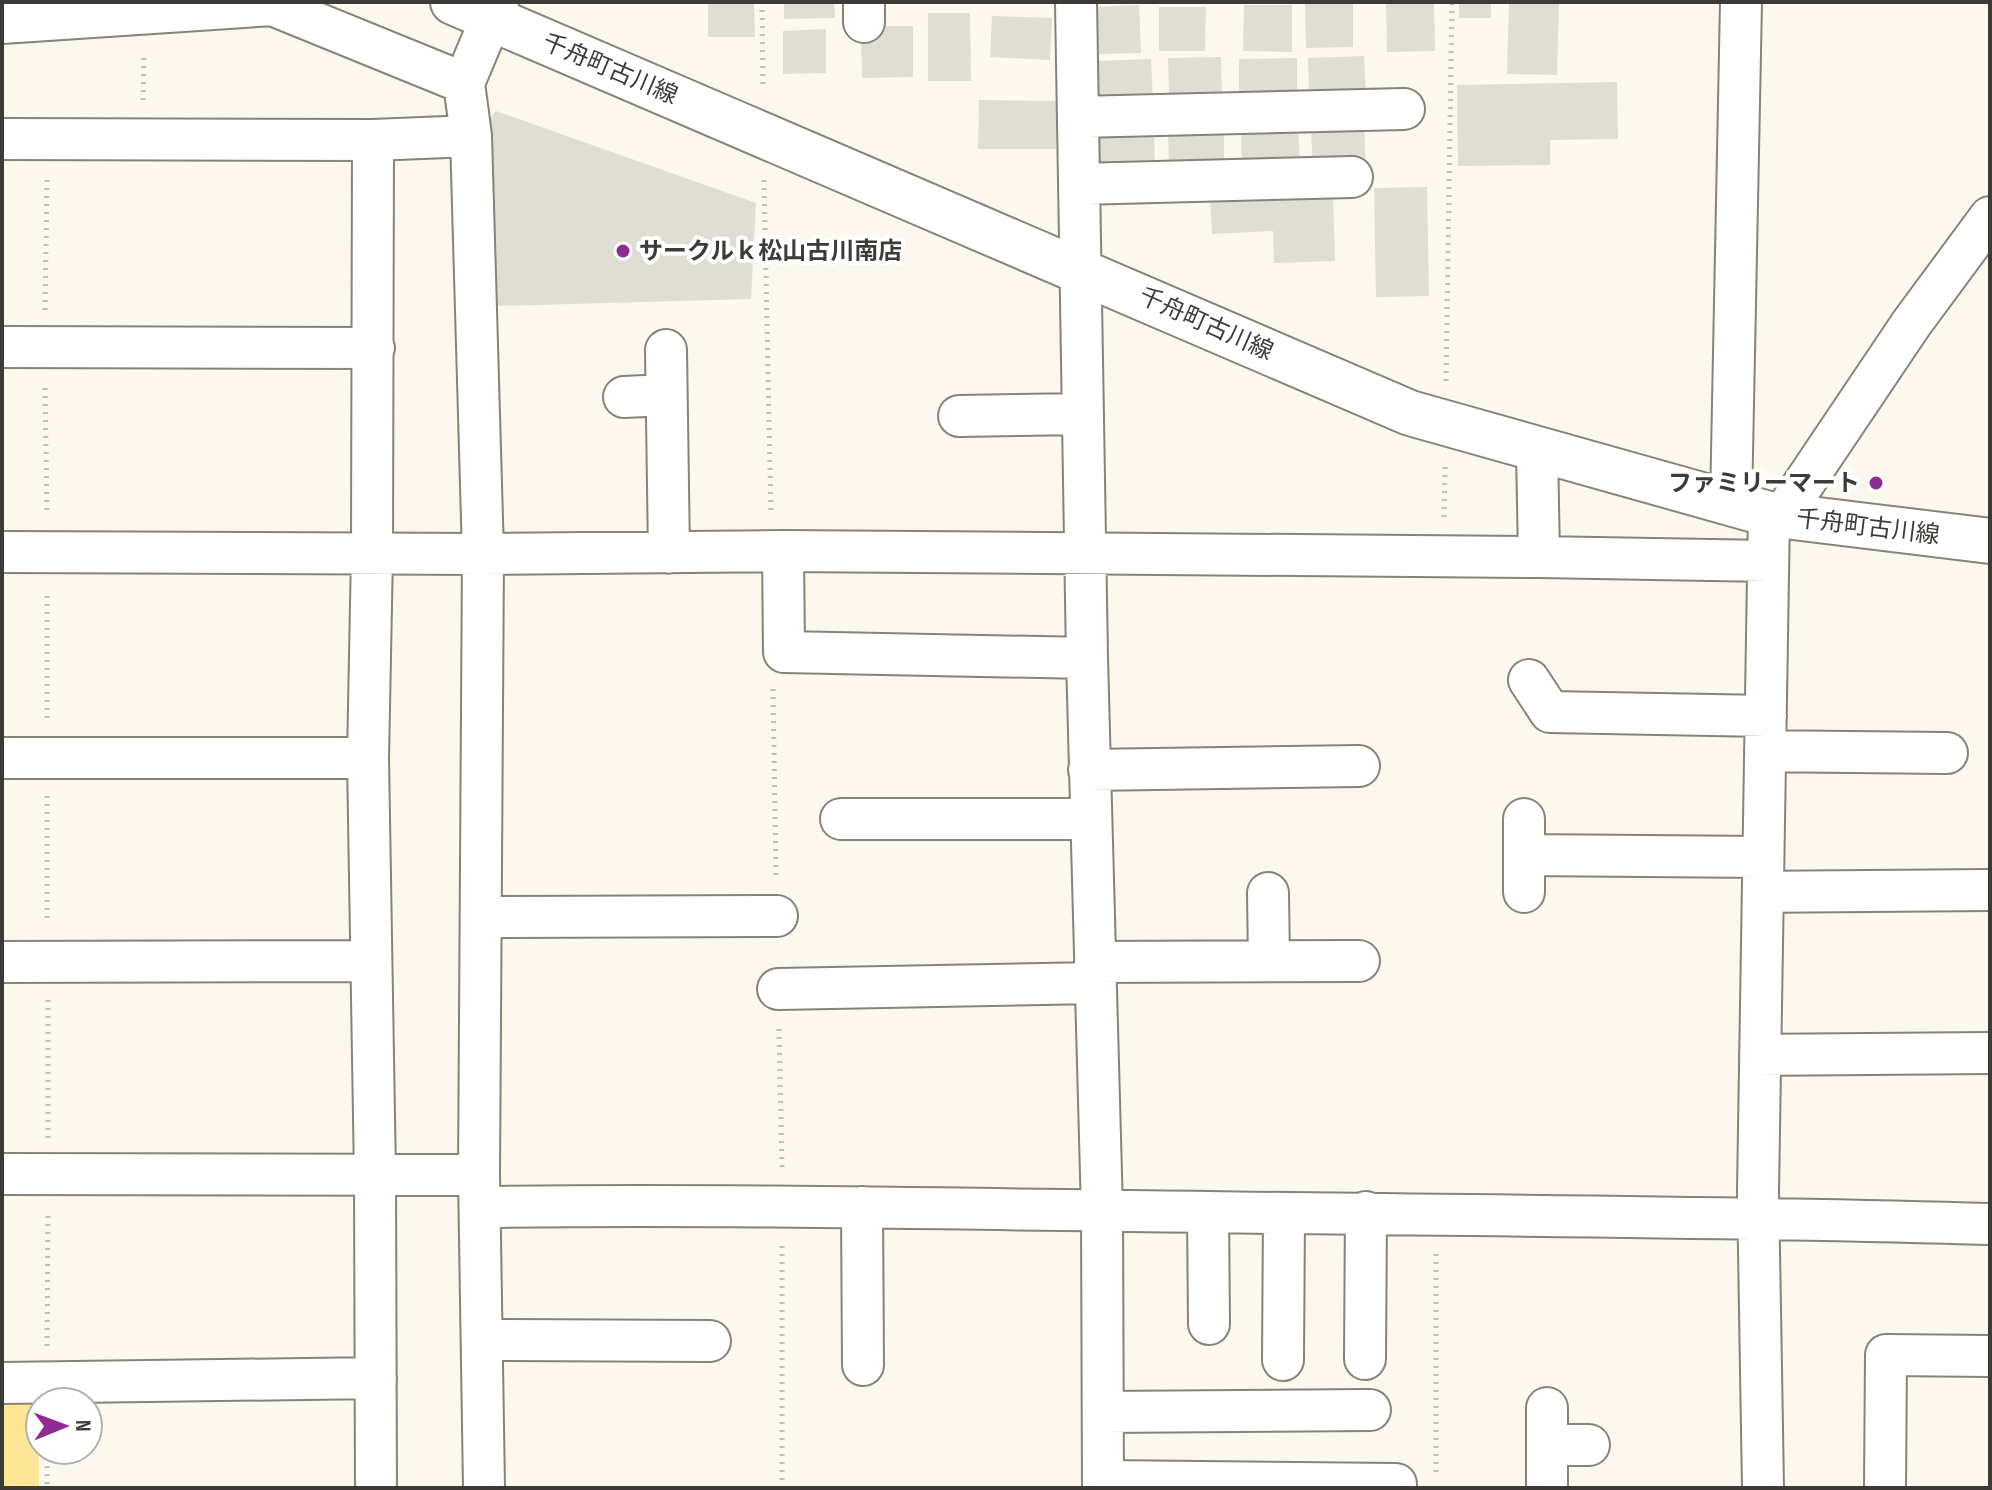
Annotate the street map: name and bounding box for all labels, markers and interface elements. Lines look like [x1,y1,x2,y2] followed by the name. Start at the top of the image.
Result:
[538,28,682,110] street label: 千舟町古川線
[639,237,902,266] place label: サークルｋ松山古川南店
[614,242,632,260] marker: サークルｋ松山古川南店
[1134,281,1278,367] street label: 千舟町古川線
[1668,469,1860,498] place label: ファミリーマート
[1867,474,1885,492] marker: ファミリーマート
[1795,504,1941,550] street label: 千舟町古川線
[24,1386,104,1466] north arrow
[69,1420,96,1432] text: N

